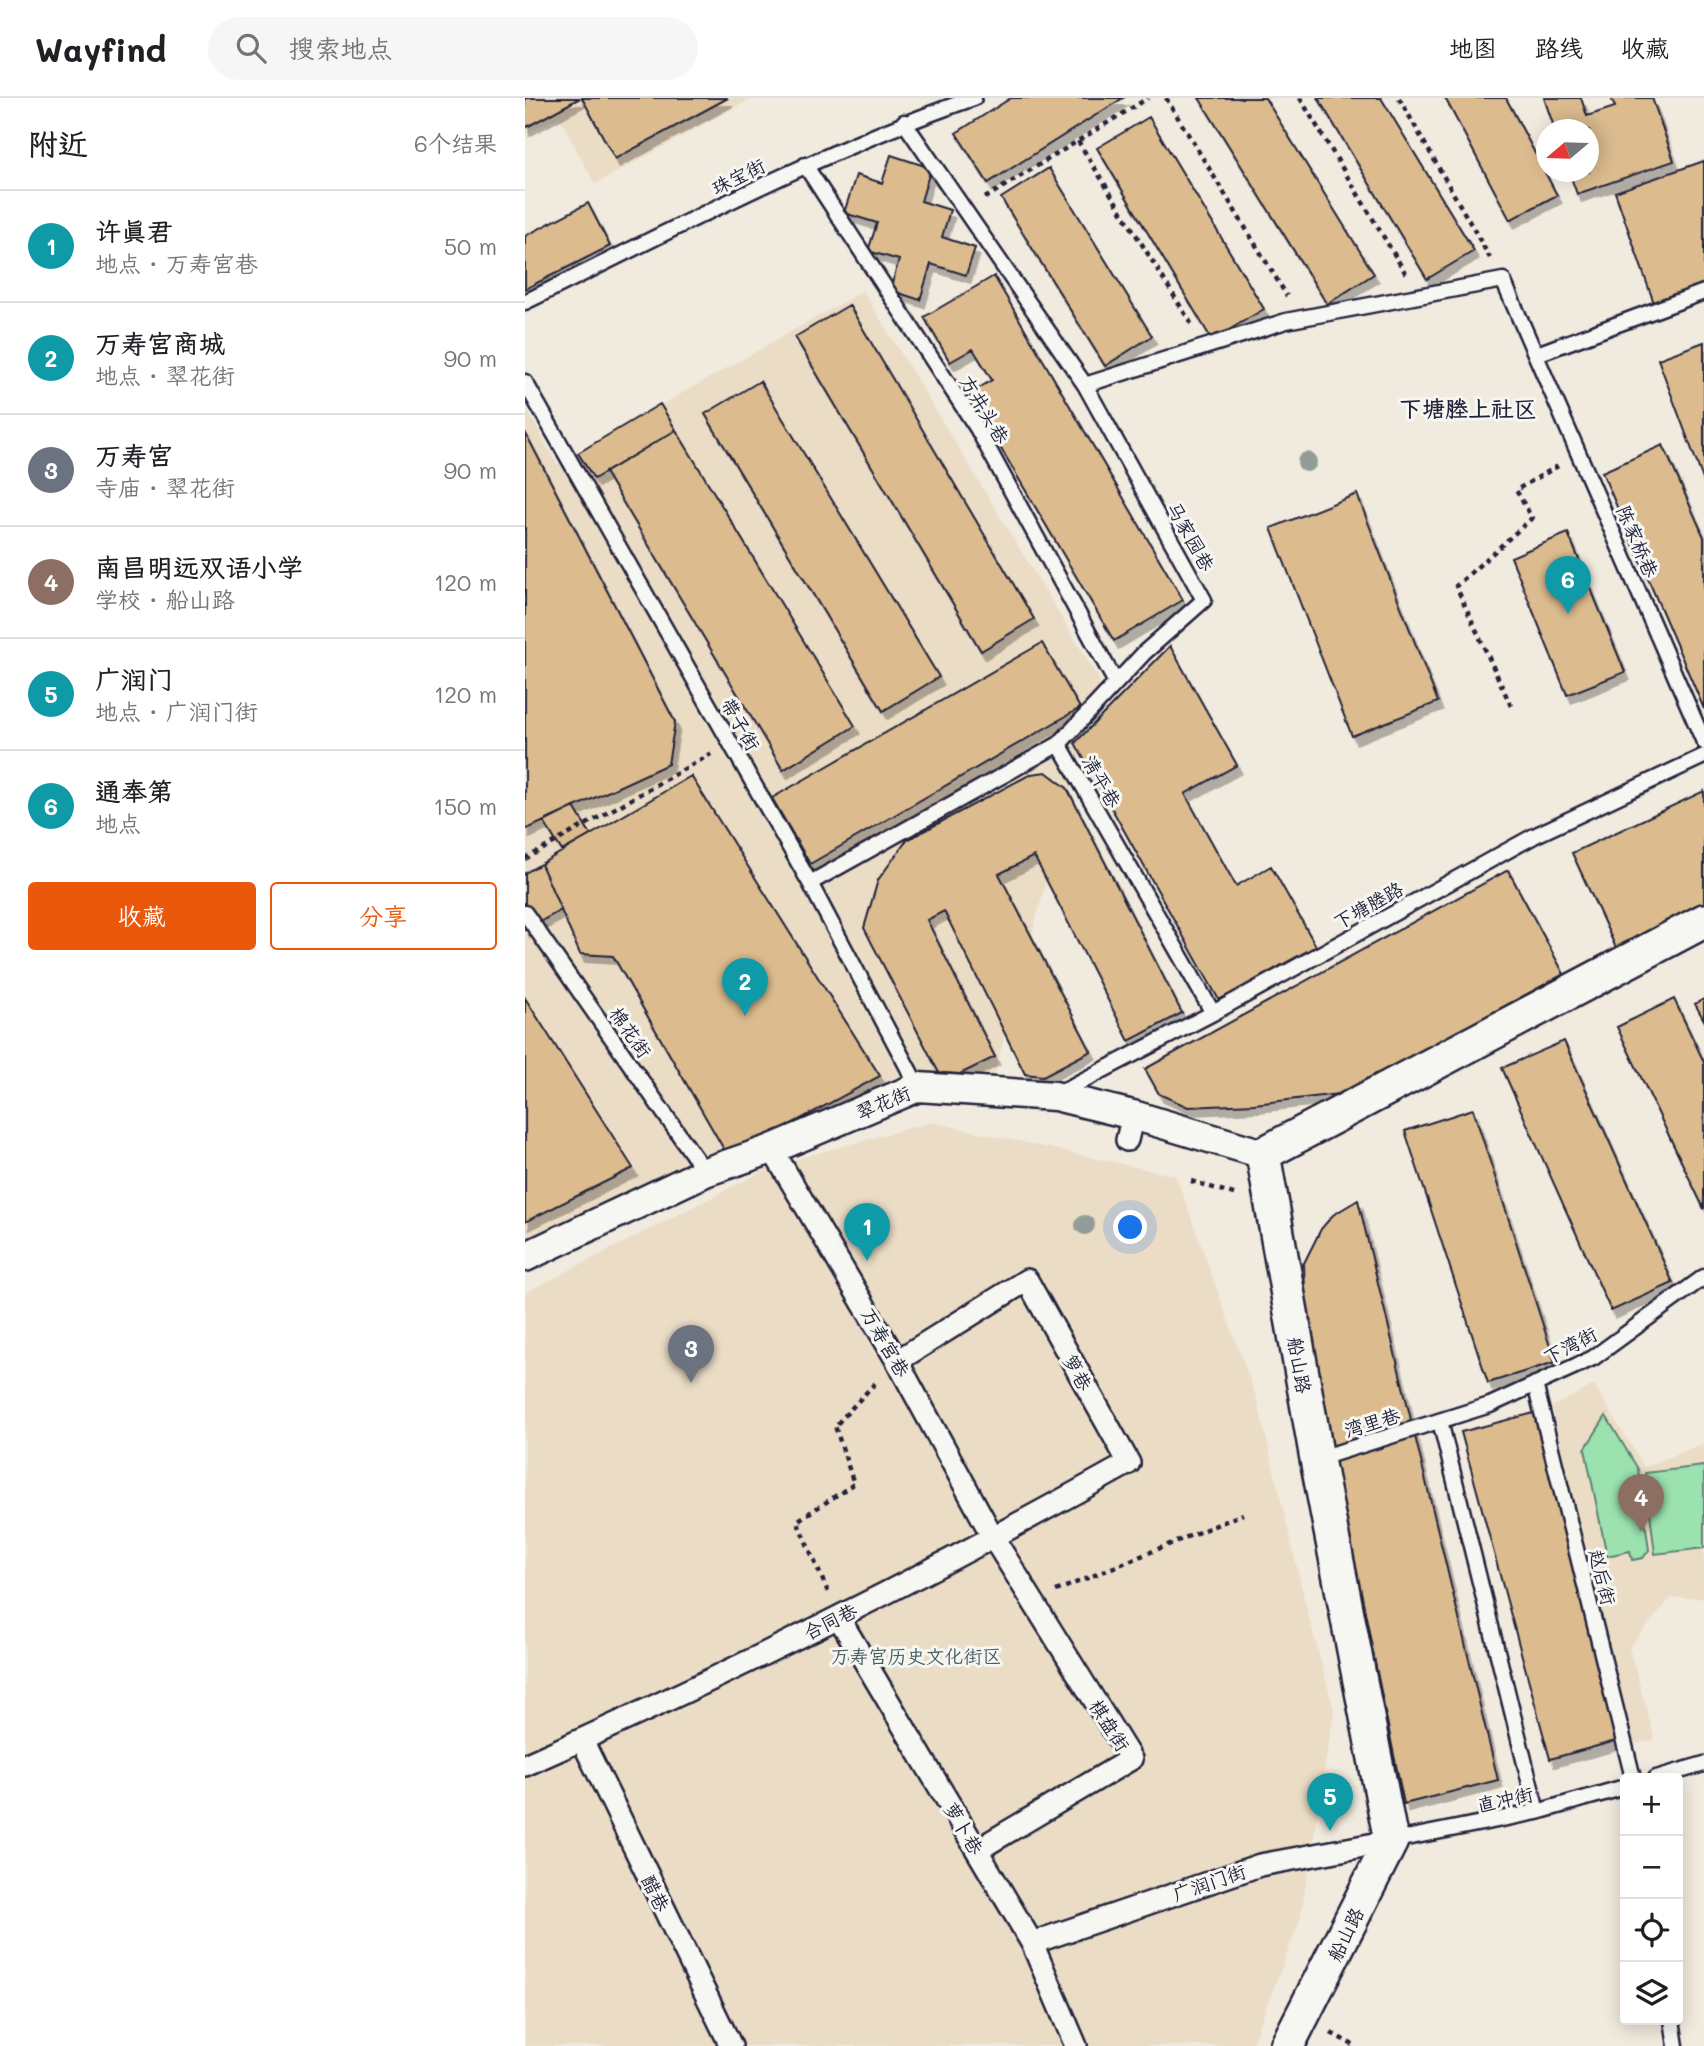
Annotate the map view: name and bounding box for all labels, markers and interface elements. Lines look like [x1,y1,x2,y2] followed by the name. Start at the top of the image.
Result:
[208,17,698,80] search box
[35,27,166,70] text: Wayfind
[232,29,270,67] icon: search
[288,31,392,65] text: 搜索地点
[1449,32,1497,63] text: 地图
[1535,32,1583,63] text: 路线
[1621,32,1669,63] text: 收藏
[1536,119,1599,182] north arrow
[28,123,88,163] text: 附近
[414,128,497,158] text: 6个结果
[707,152,769,200] street label: 珠宝街
[95,214,173,248] text: 许真君
[46,231,56,261] text: 1
[444,231,497,261] text: 50 m
[95,248,258,278] text: 地点 · 万寿宫巷
[95,326,225,360] text: 万寿宫商城
[45,343,57,373] text: 2
[444,343,497,373] text: 90 m
[95,360,235,390] text: 地点 · 翠花街
[955,370,1015,448] street label: 方井头巷
[1399,393,1537,423] district label: 下塘塍上社区
[95,438,173,472] text: 万寿宫
[44,455,58,485] text: 3
[444,455,497,485] text: 90 m
[95,472,235,502] text: 寺庙 · 翠花街
[1162,497,1220,575] street label: 马家园巷
[1612,501,1664,581] street label: 陈家桥巷
[95,550,303,584] text: 南昌明远双语小学
[1545,556,1591,614] pin: 6
[44,567,58,597] text: 4
[434,567,497,597] text: 120 m
[95,584,235,614] text: 学校 · 船山路
[95,662,173,696] text: 广润门
[44,679,58,709] text: 5
[434,679,497,709] text: 120 m
[716,693,766,755] street label: 带子街
[95,696,258,726] text: 地点 · 广润门街
[1077,750,1127,812] street label: 清平巷
[95,774,173,808] text: 通奉第
[44,791,58,821] text: 6
[433,791,497,821] text: 150 m
[95,808,141,838] text: 地点
[1329,876,1407,934] street label: 下塘塍路
[28,882,256,950] button: 收藏
[270,882,497,950] button: 分享
[722,958,768,1016] pin: 2
[604,1001,658,1063] street label: 棉花街
[852,1079,914,1125] street label: 翠花街
[844,1203,890,1261] pin: 1
[1113,1210,1147,1244] your location
[856,1303,916,1381] street label: 万寿宫巷
[1539,1321,1601,1369] street label: 下湾街
[668,1325,714,1383] pin: 3
[1283,1335,1317,1395] street label: 船山路
[1058,1349,1098,1395] street label: 箩巷
[1341,1402,1403,1442] street label: 湾里巷
[1618,1474,1664,1532] pin: 4
[1584,1546,1622,1608] street label: 赵后街
[799,1597,861,1645] street label: 合同巷
[830,1643,1002,1668] park label: 万寿宫历史文化街区
[1084,1694,1136,1756] street label: 棋盘街
[1307,1773,1353,1831] pin: 5
[1620,1773,1683,2025] map controls
[1620,1773,1683,1836] button: +
[1475,1781,1535,1817] street label: 直冲街
[939,1797,989,1859] street label: 萝卜巷
[1620,1836,1683,1899] button: −
[1169,1858,1249,1906] street label: 广润门街
[636,1870,676,1916] street label: 醋巷
[1620,1899,1683,1962] button: locate
[1321,1903,1369,1965] street label: 船山路
[1620,1962,1683,2025] button: layers

